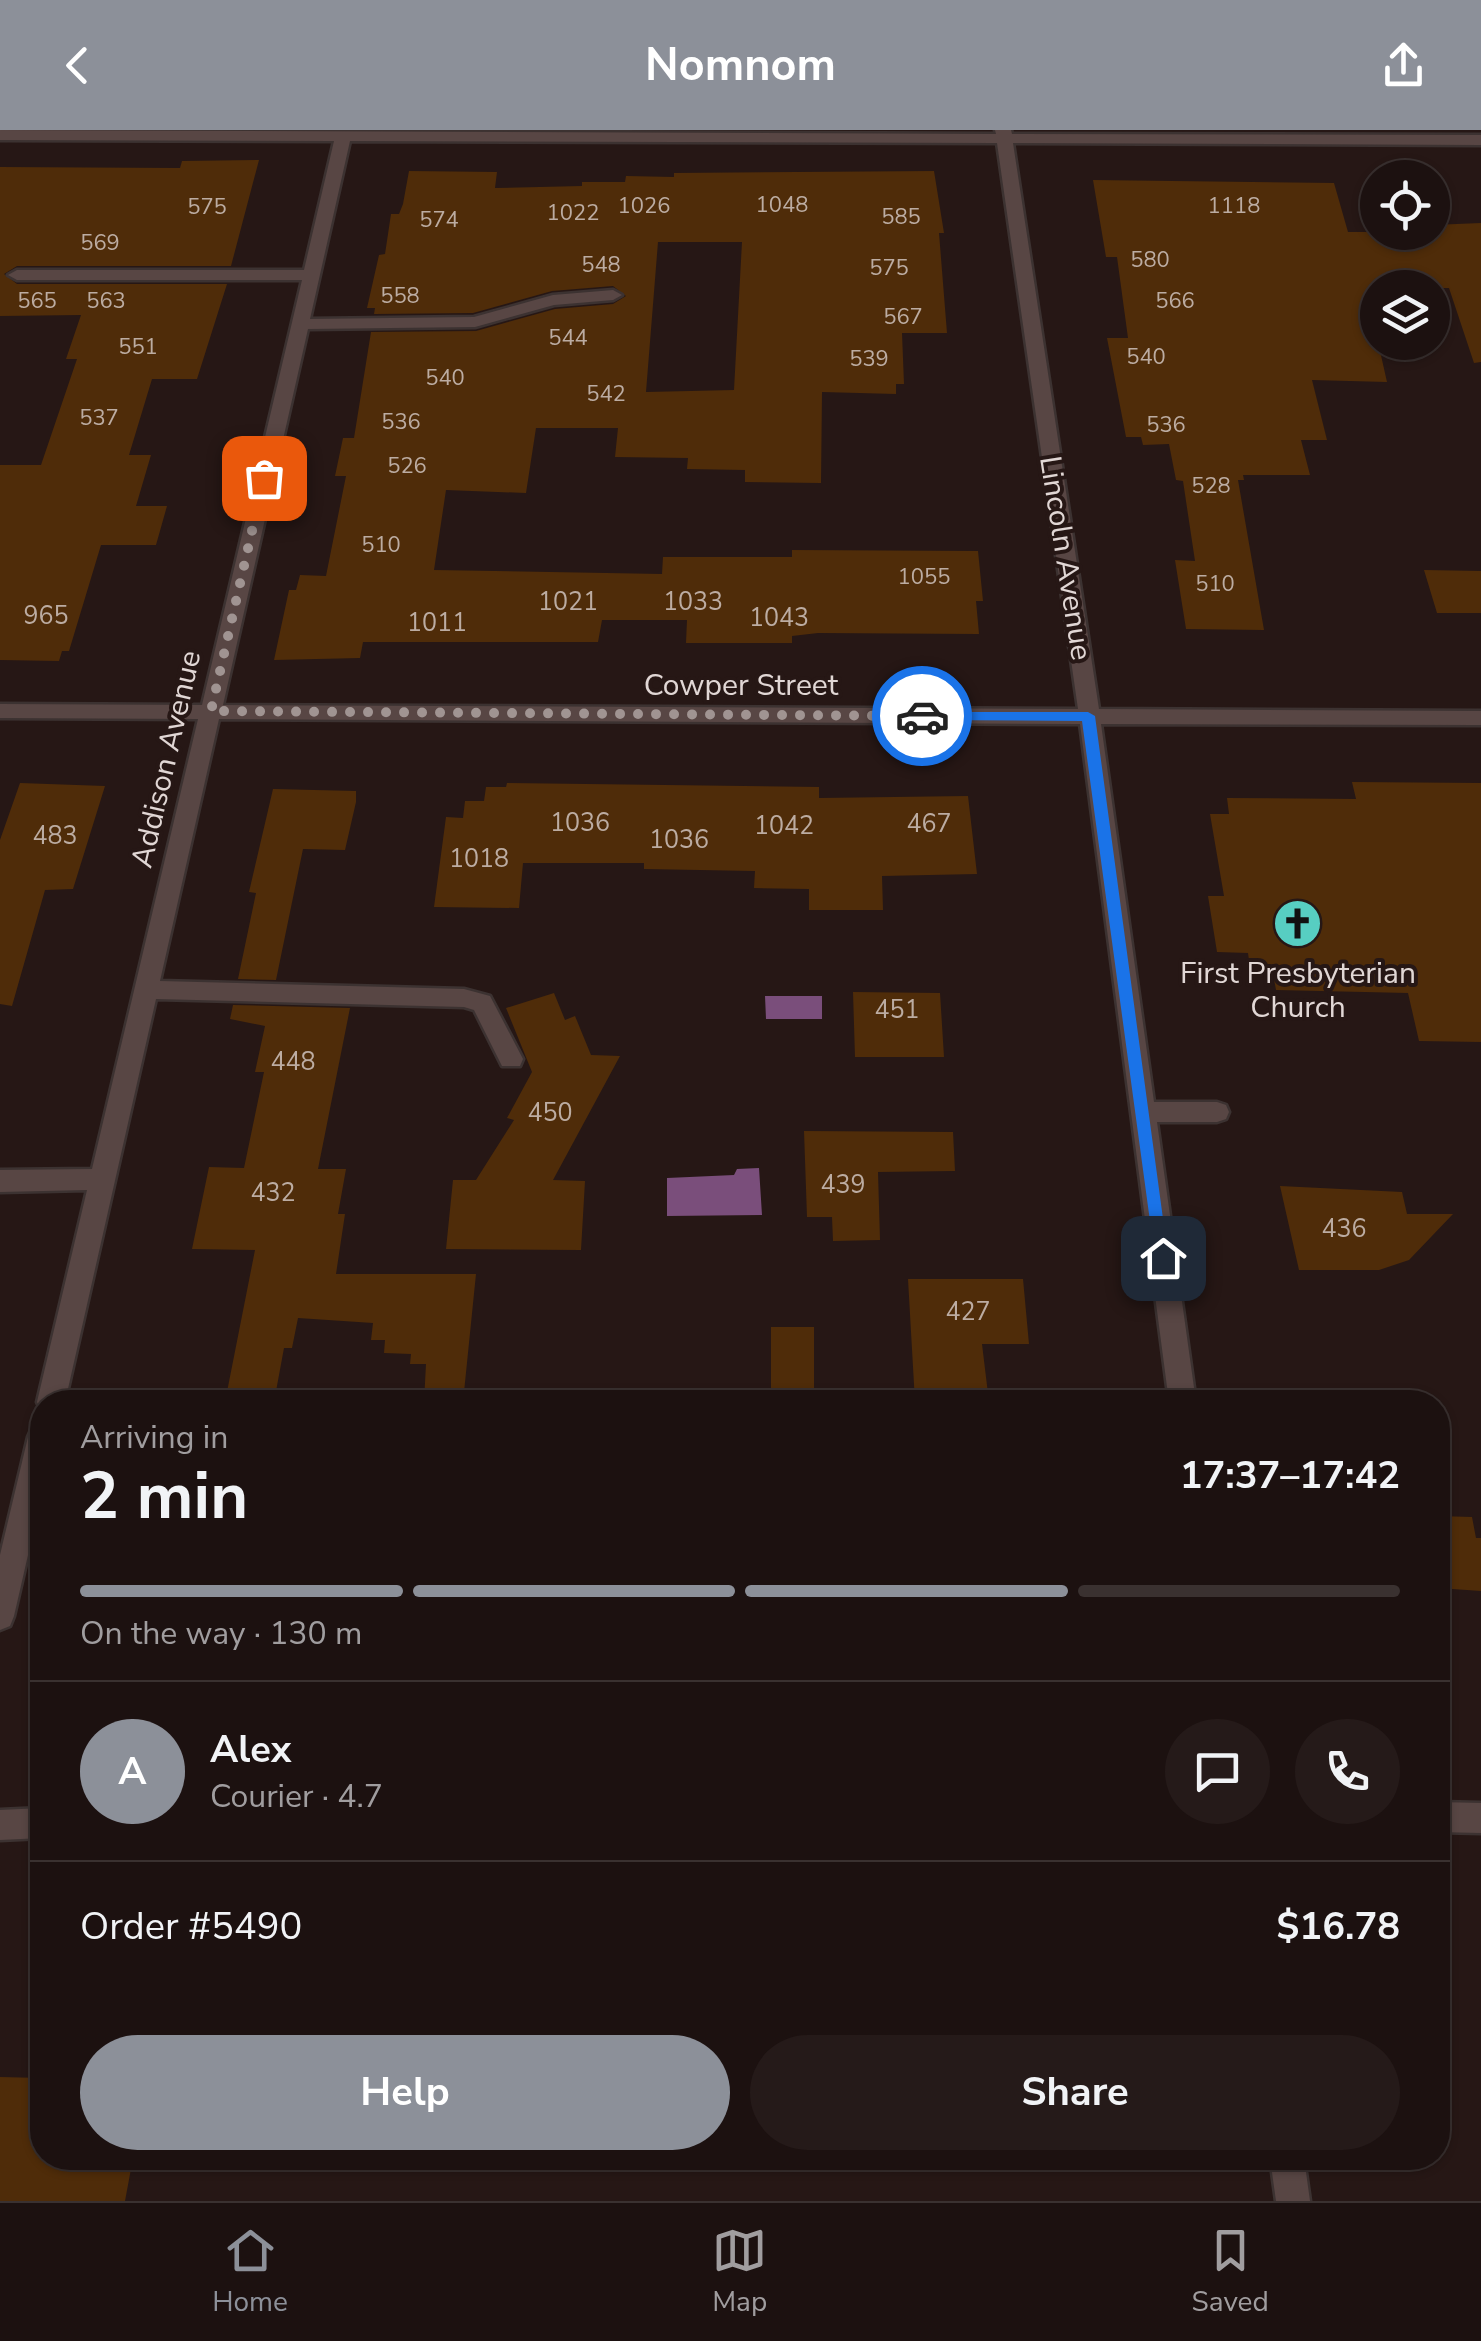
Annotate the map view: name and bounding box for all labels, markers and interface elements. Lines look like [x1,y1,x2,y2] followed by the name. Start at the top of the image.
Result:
[645,35,836,96] text: Nomnom
[50,38,105,93] icon: back
[1376,38,1431,93] icon: share
[1360,160,1450,360] map controls
[1360,160,1450,250] button: locate
[756,190,808,220] house number: 1048
[618,191,670,221] house number: 1026
[1208,191,1260,221] house number: 1118
[187,192,227,222] house number: 575
[547,198,599,228] house number: 1022
[881,202,921,232] house number: 585
[419,205,459,235] house number: 574
[80,228,120,258] house number: 569
[1130,245,1170,275] house number: 580
[581,250,621,280] house number: 548
[869,253,909,283] house number: 575
[1360,270,1450,360] button: layers
[380,281,420,311] house number: 558
[17,286,57,316] house number: 565
[86,286,126,316] house number: 563
[1155,286,1195,316] house number: 566
[883,302,923,332] house number: 567
[548,323,588,353] house number: 544
[118,332,158,362] house number: 551
[1126,342,1166,372] house number: 540
[849,344,889,374] house number: 539
[425,363,465,393] house number: 540
[586,379,626,409] house number: 542
[79,403,119,433] house number: 537
[381,407,421,437] house number: 536
[1146,410,1186,440] house number: 536
[222,436,307,521] pin
[237,451,292,506] icon: bag
[387,451,427,481] house number: 526
[1029,453,1102,663] street label: Lincoln Avenue
[1191,471,1231,501] house number: 528
[361,530,401,560] house number: 510
[898,562,950,592] house number: 1055
[1195,569,1235,599] house number: 510
[538,585,598,619] house number: 1021
[663,585,723,619] house number: 1033
[23,599,69,633] house number: 965
[749,601,809,635] house number: 1043
[407,606,467,640] house number: 1011
[122,647,211,872] street label: Addison Avenue
[644,665,839,706] street label: Cowper Street
[872,666,972,766] courier
[895,689,950,744] icon: car
[550,806,610,840] house number: 1036
[906,807,952,841] house number: 467
[754,809,814,843] house number: 1042
[32,819,78,853] house number: 483
[649,823,709,857] house number: 1036
[449,842,509,876] house number: 1018
[1272,898,1324,950] church icon: First Presbyterian Church
[1180,953,1416,1028] place label: First Presbyterian Church
[874,993,920,1027] house number: 451
[270,1045,316,1079] house number: 448
[527,1096,573,1130] house number: 450
[820,1168,866,1202] house number: 439
[250,1176,296,1210] house number: 432
[1321,1212,1367,1246] house number: 436
[1121,1216,1206,1301] pin
[1136,1231,1191,1286] icon: home
[945,1295,991,1329] house number: 427
[80,1416,228,1459] text: Arriving in
[1180,1450,1400,1501] text: 17:37–17:42
[80,1452,248,1541] text: 2 min
[80,1612,362,1655] text: On the way · 130 m
[1165,1719,1270,1824] button: chat
[1295,1719,1400,1824] button: phone
[210,1724,291,1775] text: Alex
[118,1746,147,1797] text: A
[210,1775,383,1818] text: Courier · 4.7
[80,1901,302,1952] text: Order #5490
[1277,1901,1400,1952] text: $16.78
[80,2035,730,2150] button: Help
[750,2035,1400,2150] button: Share
[212,2223,288,2321] tab: Home
[712,2223,767,2321] tab: Map
[1191,2223,1269,2321] tab: Saved

